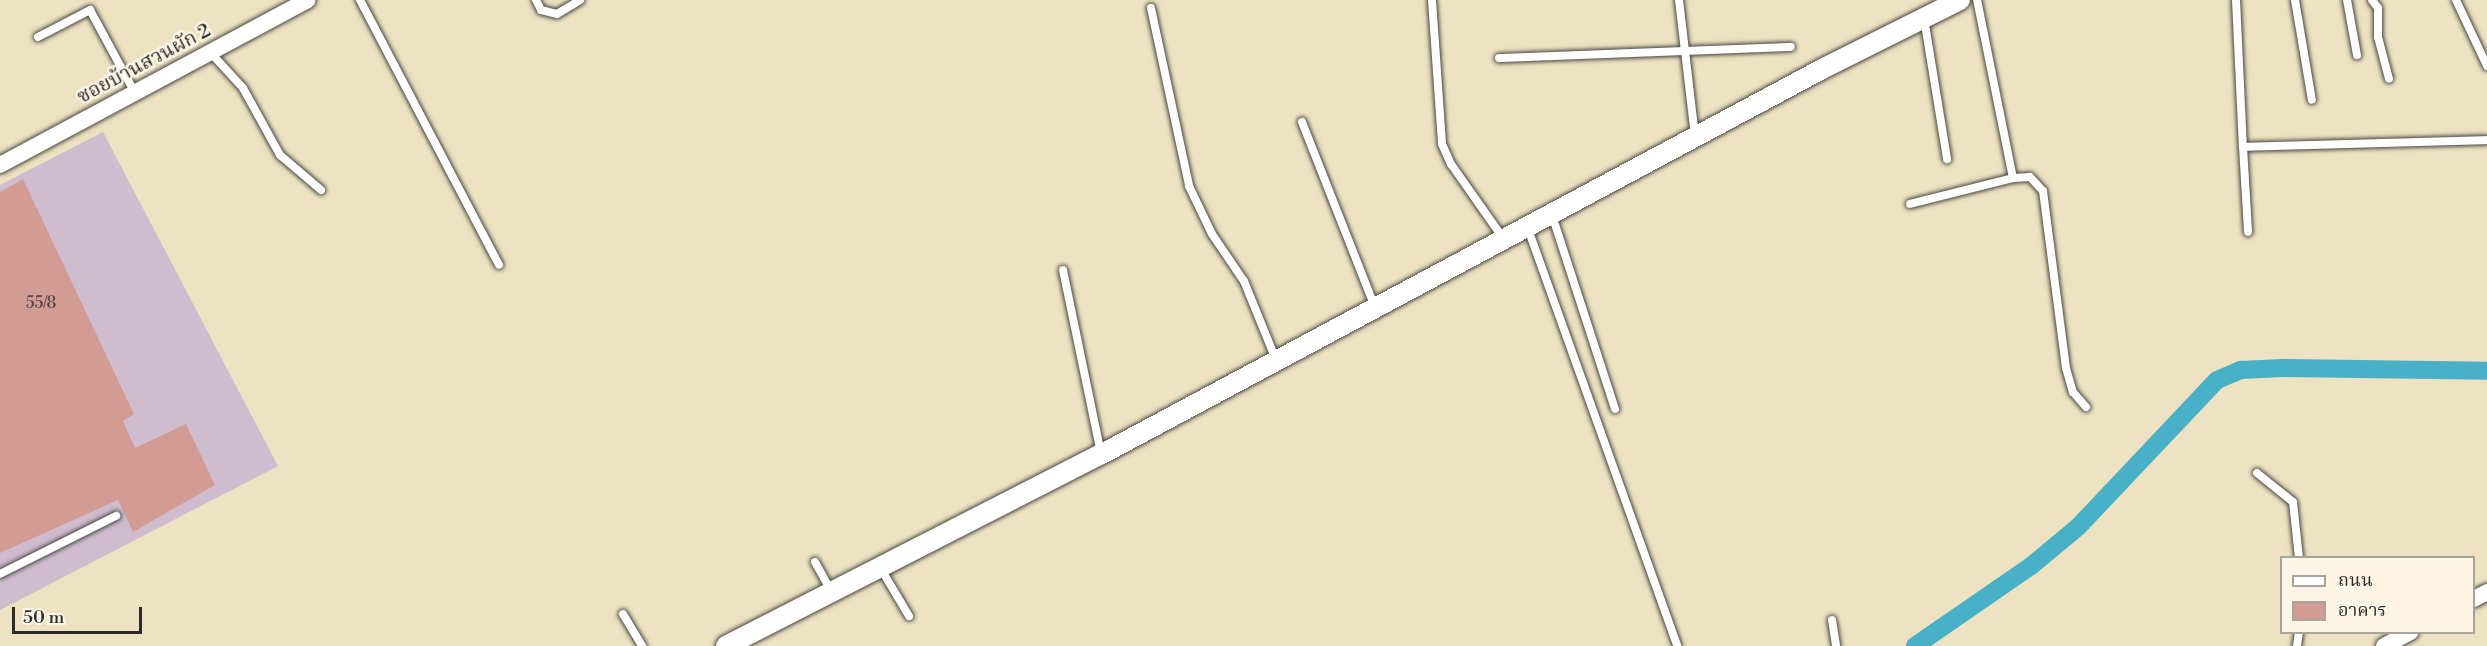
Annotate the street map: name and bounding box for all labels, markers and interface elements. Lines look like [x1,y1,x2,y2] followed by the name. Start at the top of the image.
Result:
[73,19,215,109] street label: ซอยบ้านสวนผัก 2
[26,293,56,313] house number: 55/8
[2280,556,2475,634] legend
[2338,569,2373,592] text: ถนน
[15,595,146,633] scale bar
[2338,599,2387,622] text: อาคาร
[23,606,64,629] text: 50 m

